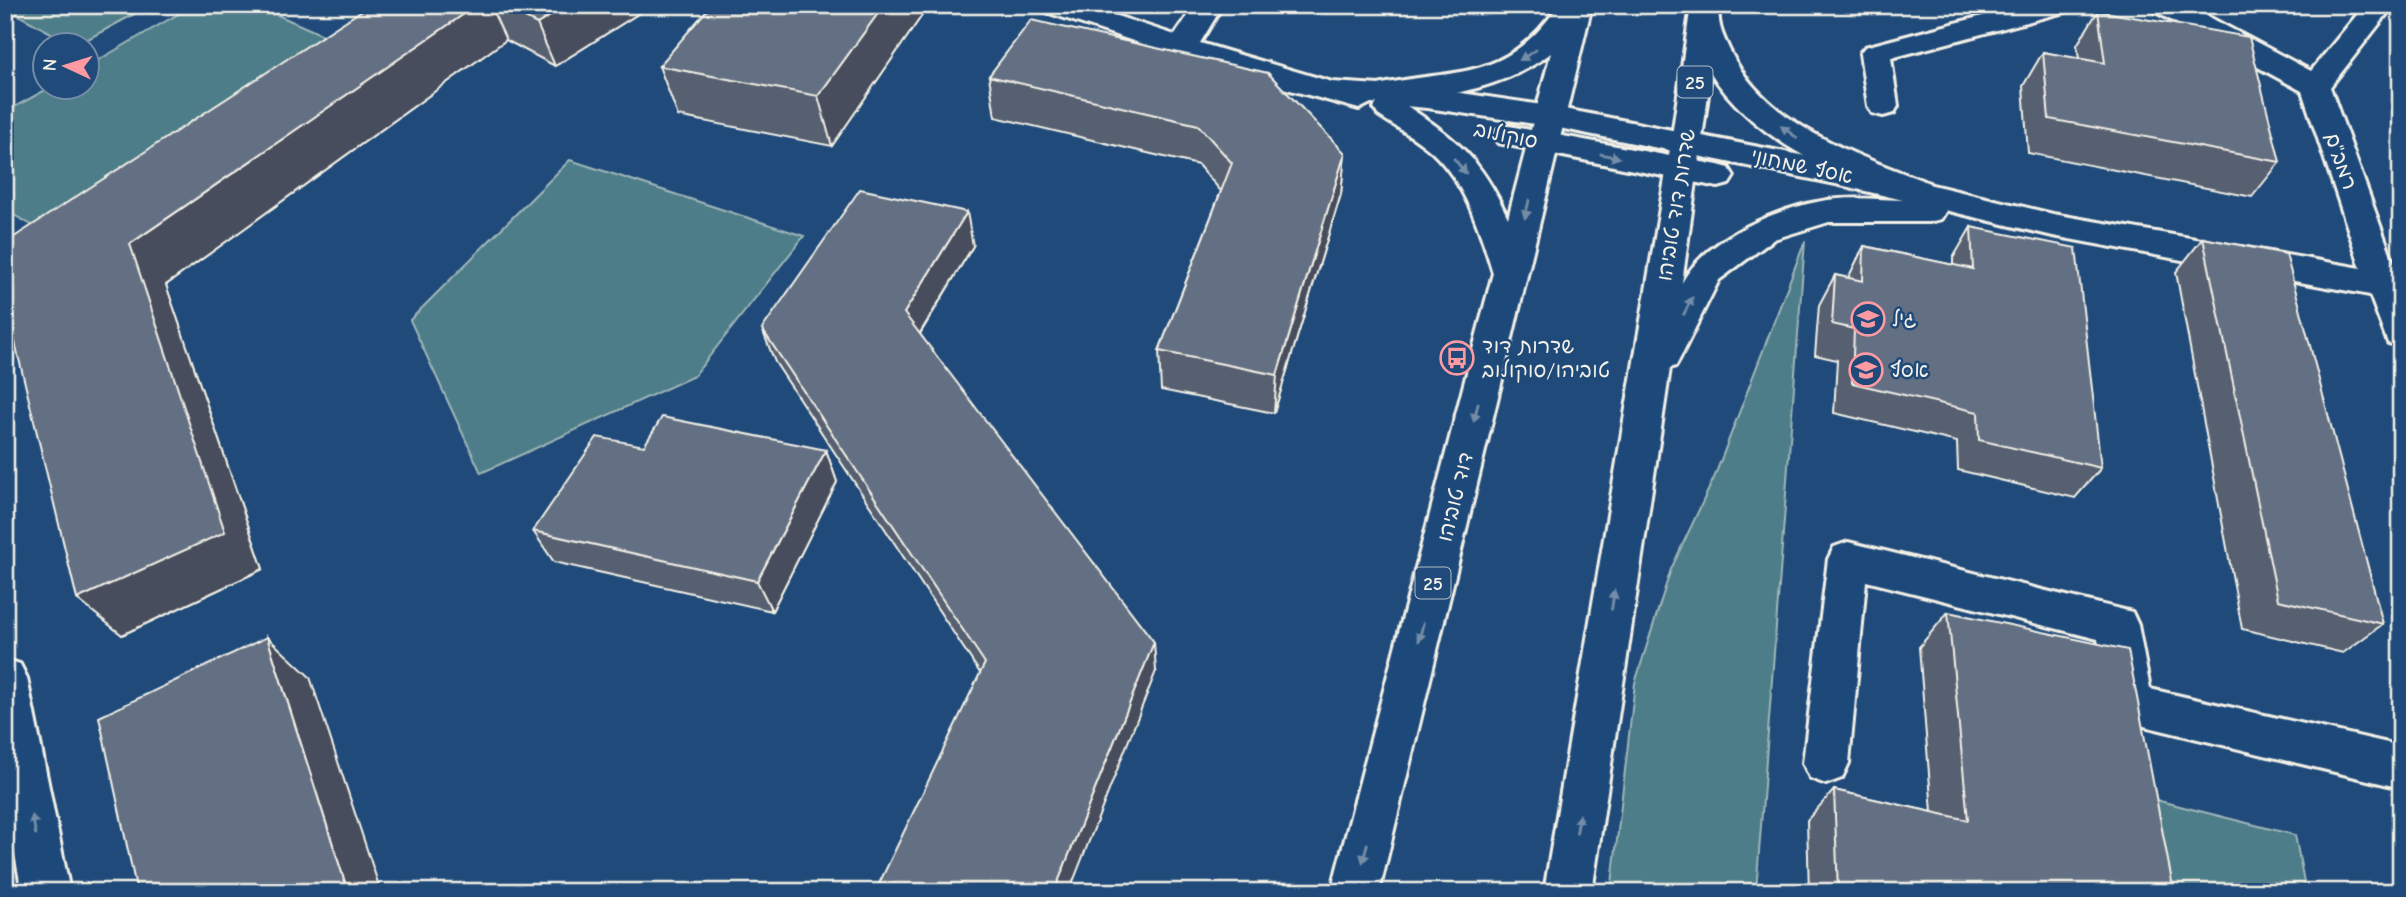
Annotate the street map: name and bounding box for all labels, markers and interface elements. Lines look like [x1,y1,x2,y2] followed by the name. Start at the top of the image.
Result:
[32,32,102,102] north arrow
[1519,49,1538,62] one-way arrow
[39,58,61,72] text: N
[1678,66,1712,97] road number: 25
[1472,117,1540,154] street label: סוקולוב
[1780,125,1798,139] one-way arrow
[1652,127,1700,283] street label: שדרות דוד טוביהו
[2320,129,2362,193] street label: רמב"ם
[1749,144,1855,188] street label: אסף שמחוני
[1599,150,1621,161] one-way arrow
[1453,157,1467,175] one-way arrow
[1521,198,1532,220] one-way arrow
[1682,296,1693,316] one-way arrow
[1849,300,1887,338] school or university icon: גיל
[1892,307,1917,331] place label: גיל
[1482,334,1610,383] place label: שדרות דוד טוביהו/סוקולוב
[1438,339,1476,377] bus stop icon: שדרות דוד טוביהו/סוקולוב
[1847,351,1885,389] school or university icon: אסף
[1890,358,1929,382] place label: אסף
[1470,401,1481,423] one-way arrow
[1432,450,1478,544] street label: דוד טוביהו
[1416,568,1450,598] road number: 25
[1608,588,1619,610] one-way arrow
[1415,621,1426,643] one-way arrow
[1573,813,1584,835] one-way arrow
[28,814,39,836] one-way arrow
[1359,842,1370,864] one-way arrow

